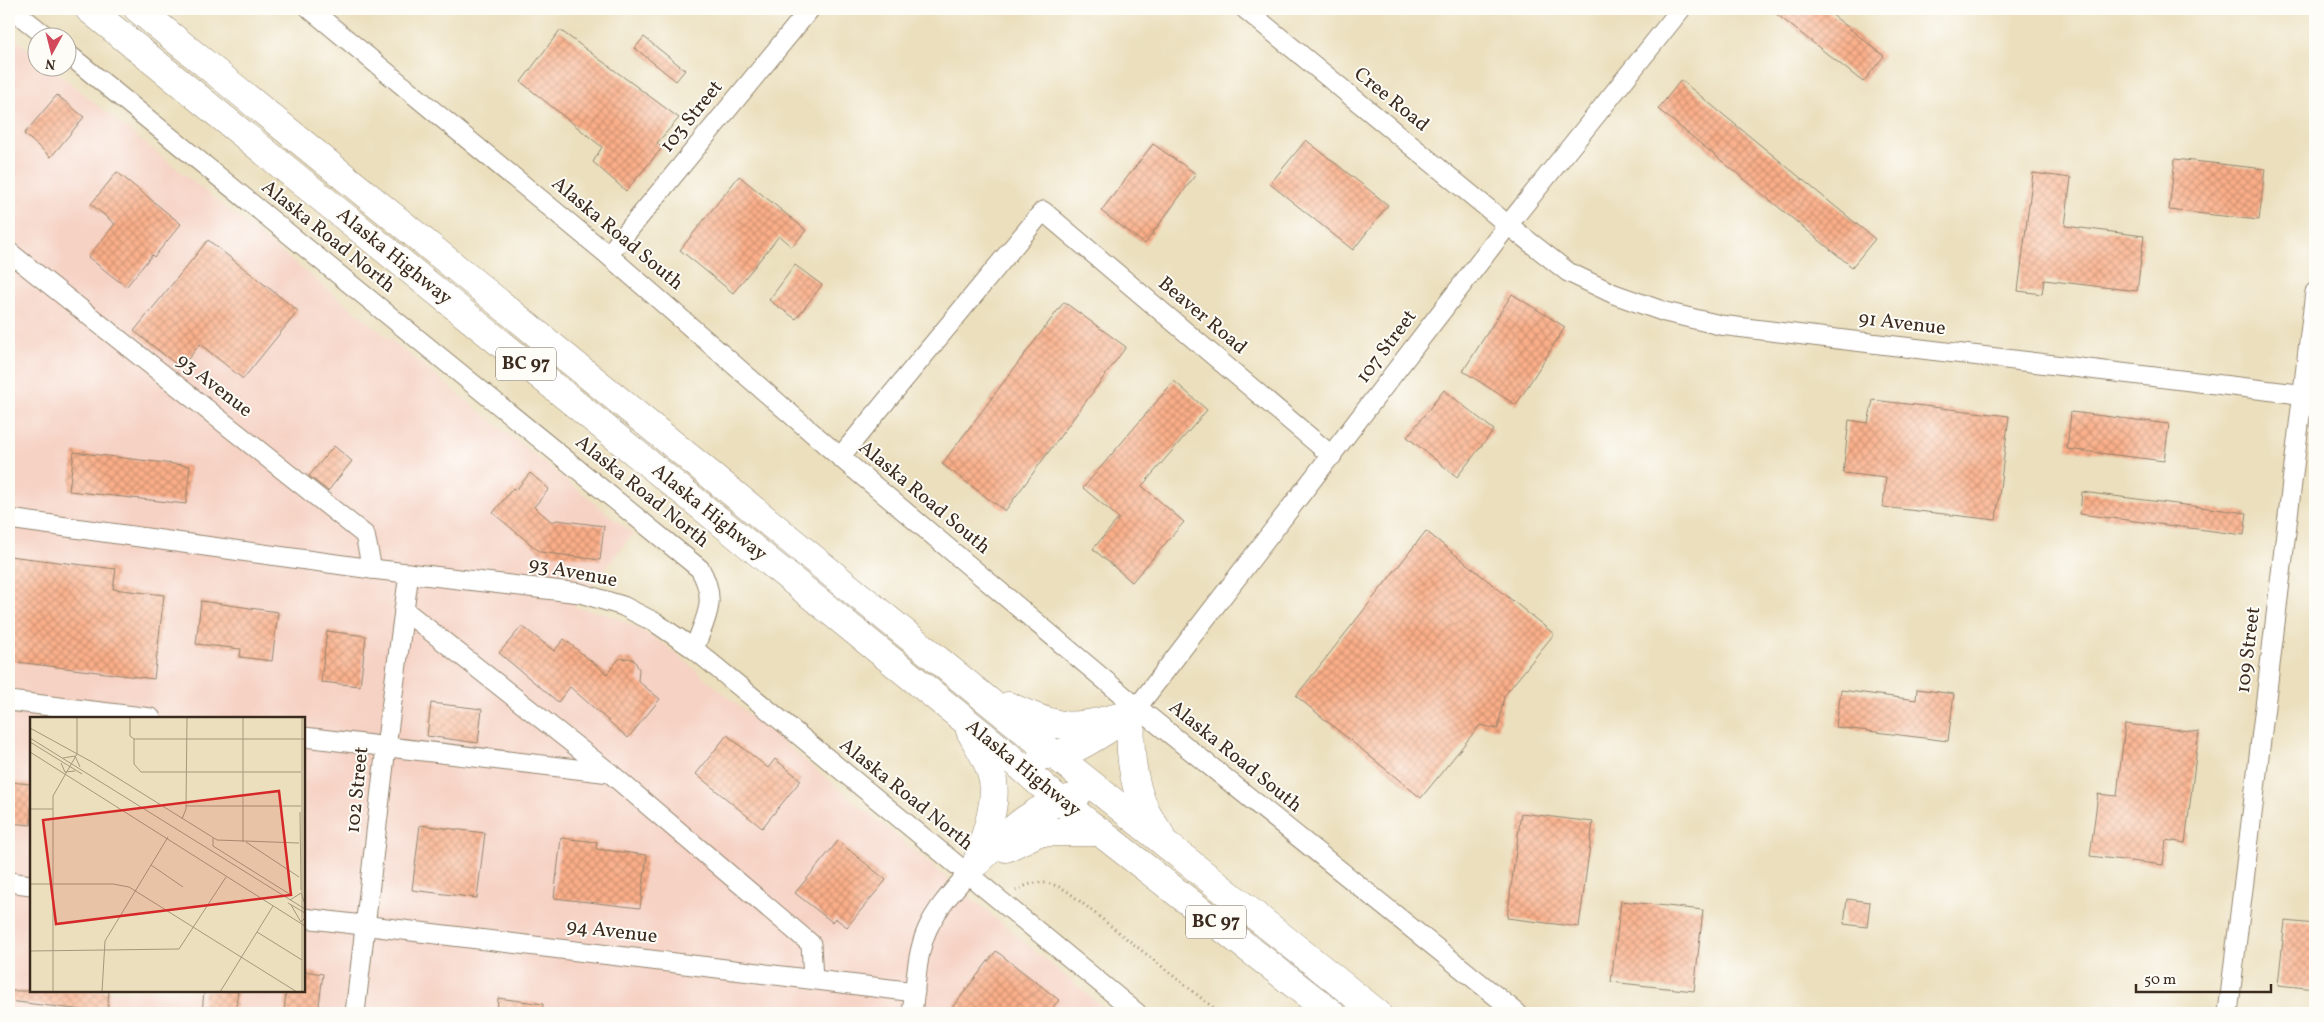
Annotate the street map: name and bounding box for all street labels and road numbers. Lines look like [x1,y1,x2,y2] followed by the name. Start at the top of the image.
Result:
[1347,61,1435,139] street label: Cree Road
[654,75,730,159] street label: 103 Street
[545,170,689,298] street label: Alaska Road South
[255,174,401,300] street label: Alaska Road North
[330,202,458,313] street label: Alaska Highway
[1151,270,1253,362] street label: Beaver Road
[1350,304,1424,390] street label: 107 Street
[1857,305,1947,343] street label: 91 Avenue
[170,347,258,425] street label: 93 Avenue
[496,348,556,380] road number: BC 97
[569,429,715,555] street label: Alaska Road North
[852,434,996,562] street label: Alaska Road South
[645,458,773,569] street label: Alaska Highway
[526,551,620,595] street label: 93 Avenue
[2230,605,2268,695] street label: 109 Street
[1162,694,1308,820] street label: Alaska Road South
[959,714,1087,825] street label: Alaska Highway
[833,732,979,858] street label: Alaska Road North
[340,745,376,835] street label: 102 Street
[1186,906,1246,939] road number: BC 97
[565,913,659,951] street label: 94 Avenue

